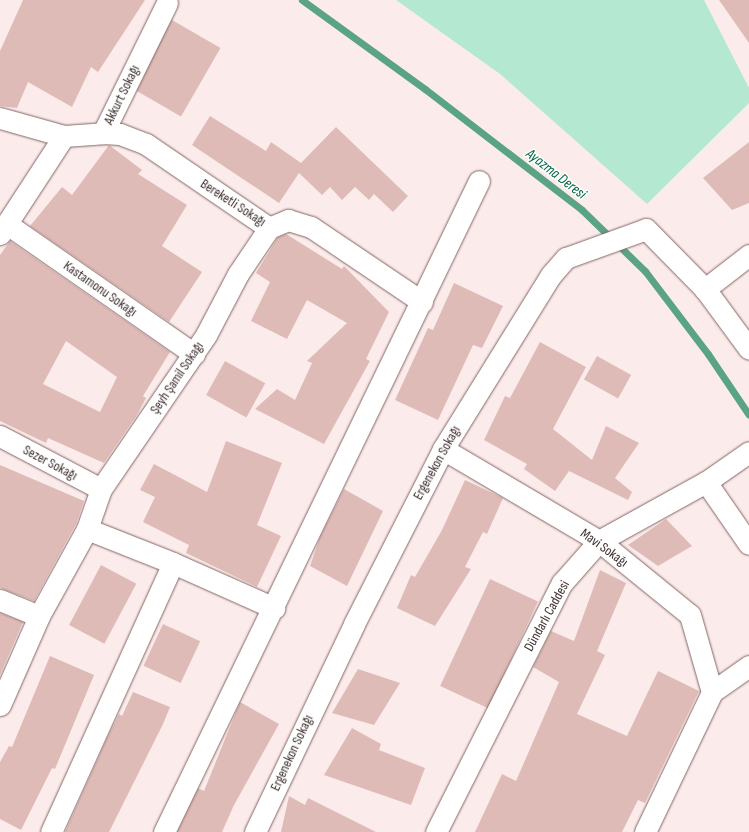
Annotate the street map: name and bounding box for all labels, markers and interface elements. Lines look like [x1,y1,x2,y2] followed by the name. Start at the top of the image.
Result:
[100,62,144,128] street label: Akkurt Sokağı
[522,145,590,203] water label: Ayazma Deresi
[197,176,269,230] street label: Bereketli Sokağı
[60,257,140,321] street label: Kastamonu Sokağı
[147,339,207,417] street label: Şeyh Şamil Sokağı
[410,423,464,503] street label: Ergenekon Sokağı
[20,442,80,484] street label: Sezer Sokağı
[577,525,631,571] street label: Mavi Sokağı
[521,578,573,654] street label: Dündarlı Caddesi
[267,712,317,794] street label: Ergenekon Sokağı

